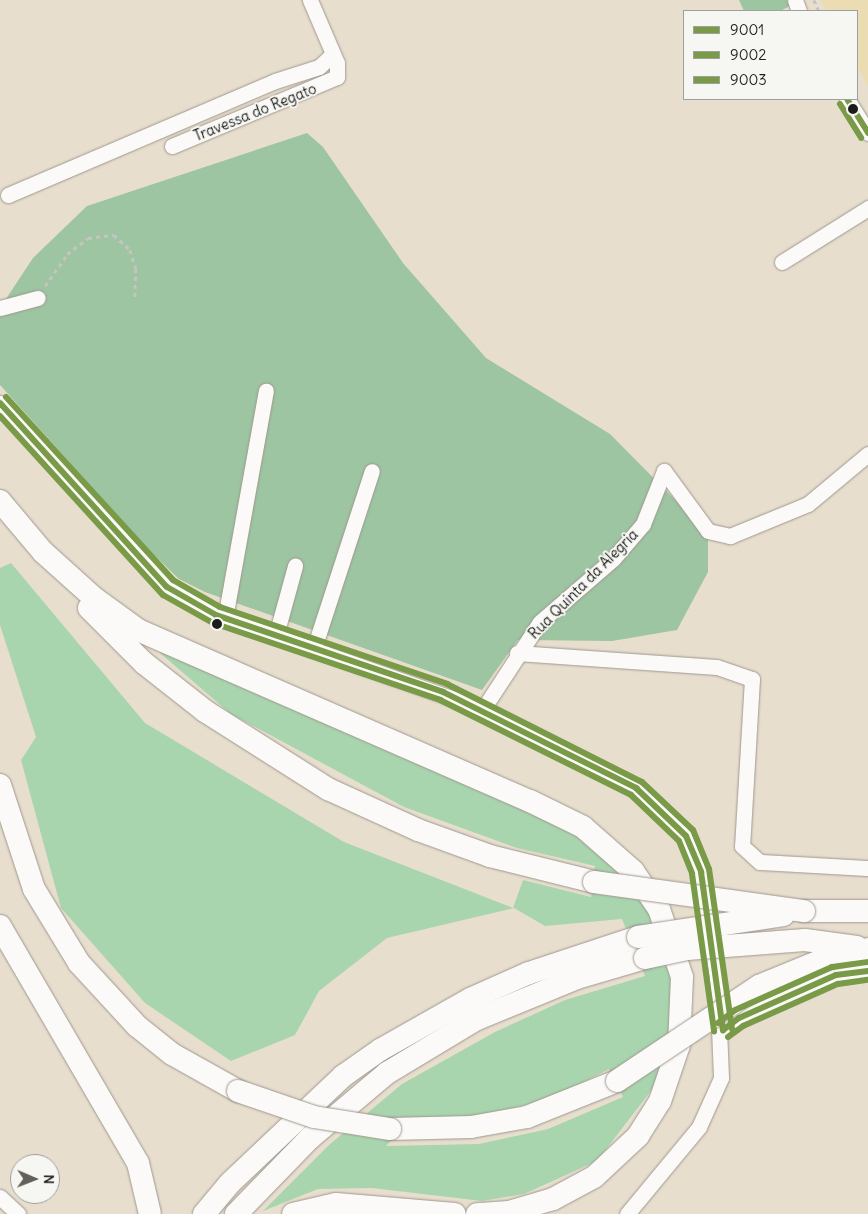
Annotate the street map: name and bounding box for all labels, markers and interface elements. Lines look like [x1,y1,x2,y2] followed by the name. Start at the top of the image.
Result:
[683,10,858,100] legend
[730,20,764,39] text: 9001
[730,45,767,64] text: 9002
[730,70,767,89] text: 9003
[191,79,319,145] street label: Travessa do Regato
[848,104,858,114] unlabelled marker
[524,525,642,643] street label: Rua Quinta da Alegria
[212,619,222,629] unlabelled marker
[10,1154,60,1204] north arrow
[40,1174,58,1184] text: N

